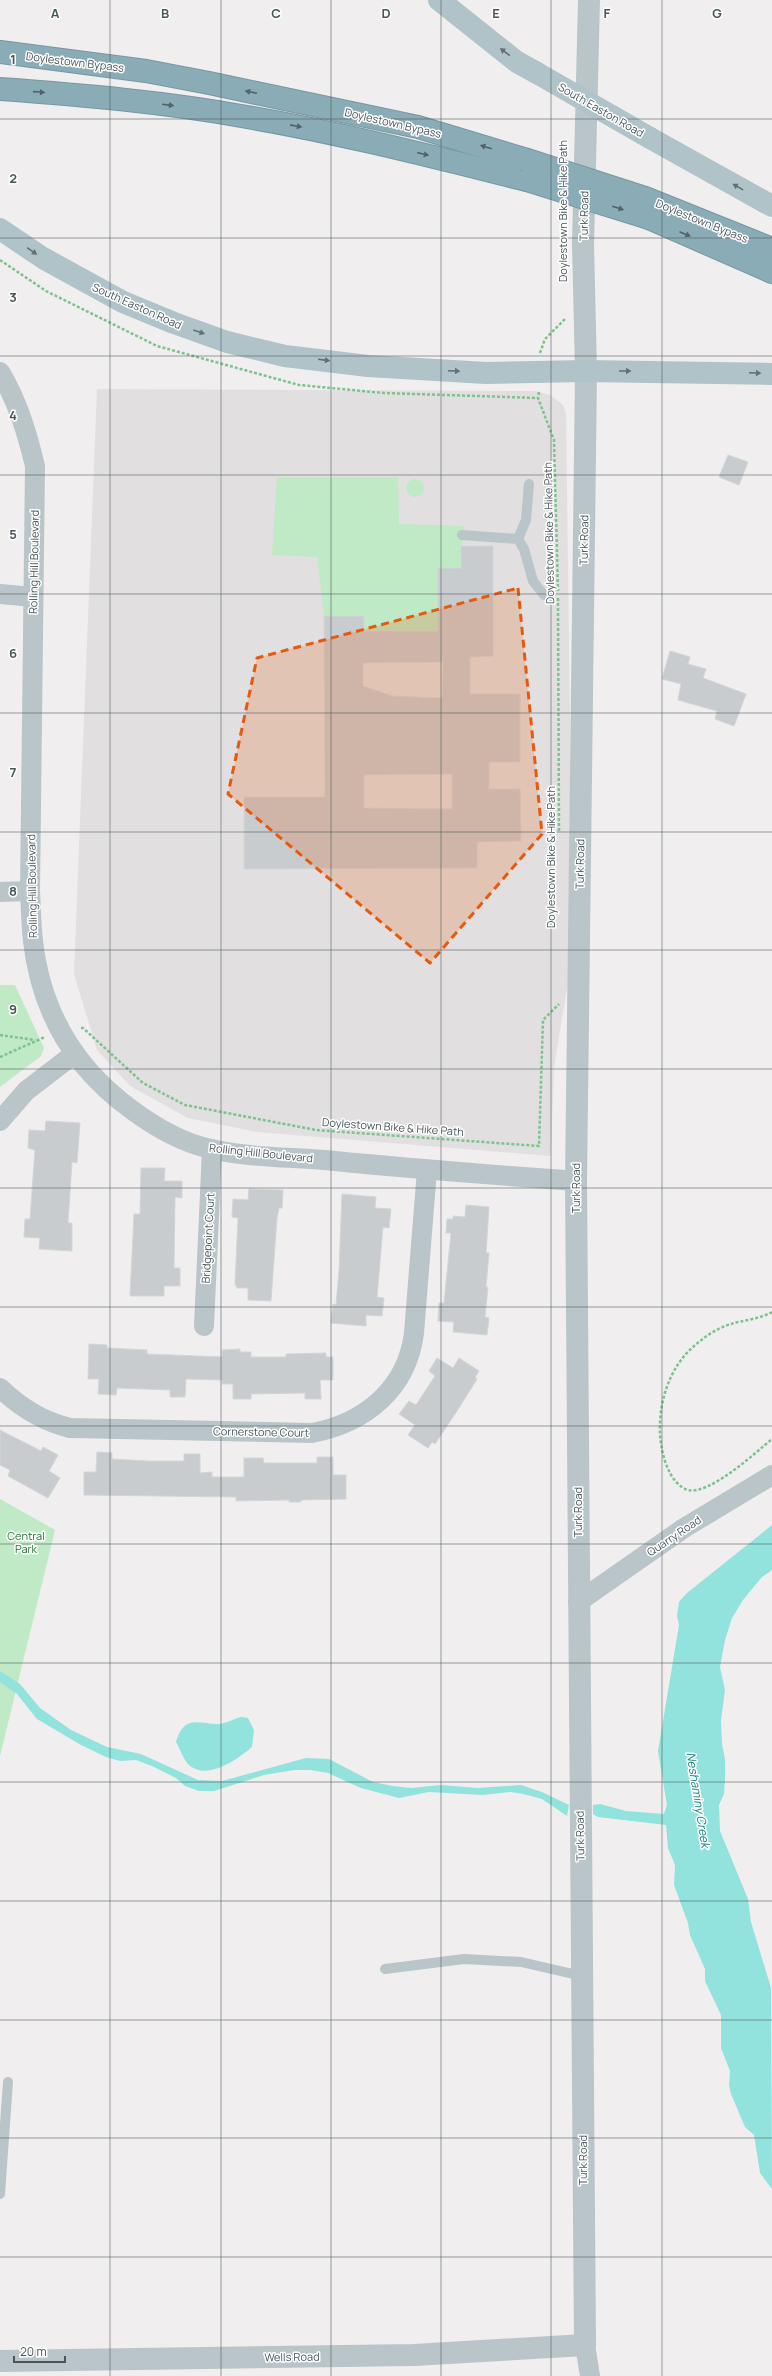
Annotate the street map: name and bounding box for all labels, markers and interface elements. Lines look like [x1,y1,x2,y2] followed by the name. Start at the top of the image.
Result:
[51,4,60,22] text: A
[161,4,169,22] text: B
[271,4,281,22] text: C
[381,4,391,22] text: D
[492,4,500,22] text: E
[604,4,611,22] text: F
[712,4,722,22] text: G
[25,48,125,75] street label: Doylestown Bypass
[499,48,510,56] one-way arrow
[10,50,16,68] text: 1
[556,79,647,140] street label: South Easton Road
[33,88,45,95] one-way arrow
[245,88,257,94] one-way arrow
[162,102,174,108] one-way arrow
[343,104,443,141] street label: Doylestown Bypass
[290,124,302,130] one-way arrow
[555,140,570,282] street label: Doylestown Bike & Hike Path
[480,144,492,150] one-way arrow
[417,152,429,158] one-way arrow
[9,169,17,187] text: 2
[732,184,744,191] one-way arrow
[576,191,591,241] street label: Turk Road
[654,195,751,246] street label: Doylestown Bypass
[612,206,624,212] one-way arrow
[679,231,690,237] one-way arrow
[27,247,38,255] one-way arrow
[90,279,184,332] street label: South Easton Road
[9,288,17,306] text: 3
[194,329,206,335] one-way arrow
[318,357,330,364] one-way arrow
[448,368,461,374] one-way arrow
[619,368,632,374] one-way arrow
[749,369,761,376] one-way arrow
[9,406,17,424] text: 4
[540,462,557,604] street label: Doylestown Bike & Hike Path
[25,510,42,614] street label: Rolling Hill Boulevard
[576,515,591,565] street label: Turk Road
[9,525,17,543] text: 5
[9,644,17,662] text: 6
[10,763,17,781] text: 7
[543,786,558,928] street label: Doylestown Bike & Hike Path
[23,834,40,938] street label: Rolling Hill Boulevard
[572,839,587,889] street label: Turk Road
[9,882,17,900] text: 8
[9,1000,17,1018] text: 9
[322,1114,464,1139] street label: Doylestown Bike & Hike Path
[208,1140,314,1165] street label: Rolling Hill Boulevard
[568,1163,583,1213] street label: Turk Road
[198,1192,217,1284] street label: Bridgepoint Court
[213,1423,309,1440] street label: Cornerstone Court
[570,1487,585,1537] street label: Turk Road
[644,1512,704,1559] street label: Quarry Road
[7,1528,45,1556] park label: Central Park
[683,1751,715,1851] water label: Neshaminy Creek
[572,1811,587,1861] street label: Turk Road
[575,2135,590,2185] street label: Turk Road
[14,2338,65,2364] scale bar
[20,2343,47,2360] text: 20 m
[264,2349,320,2364] street label: Wells Road

